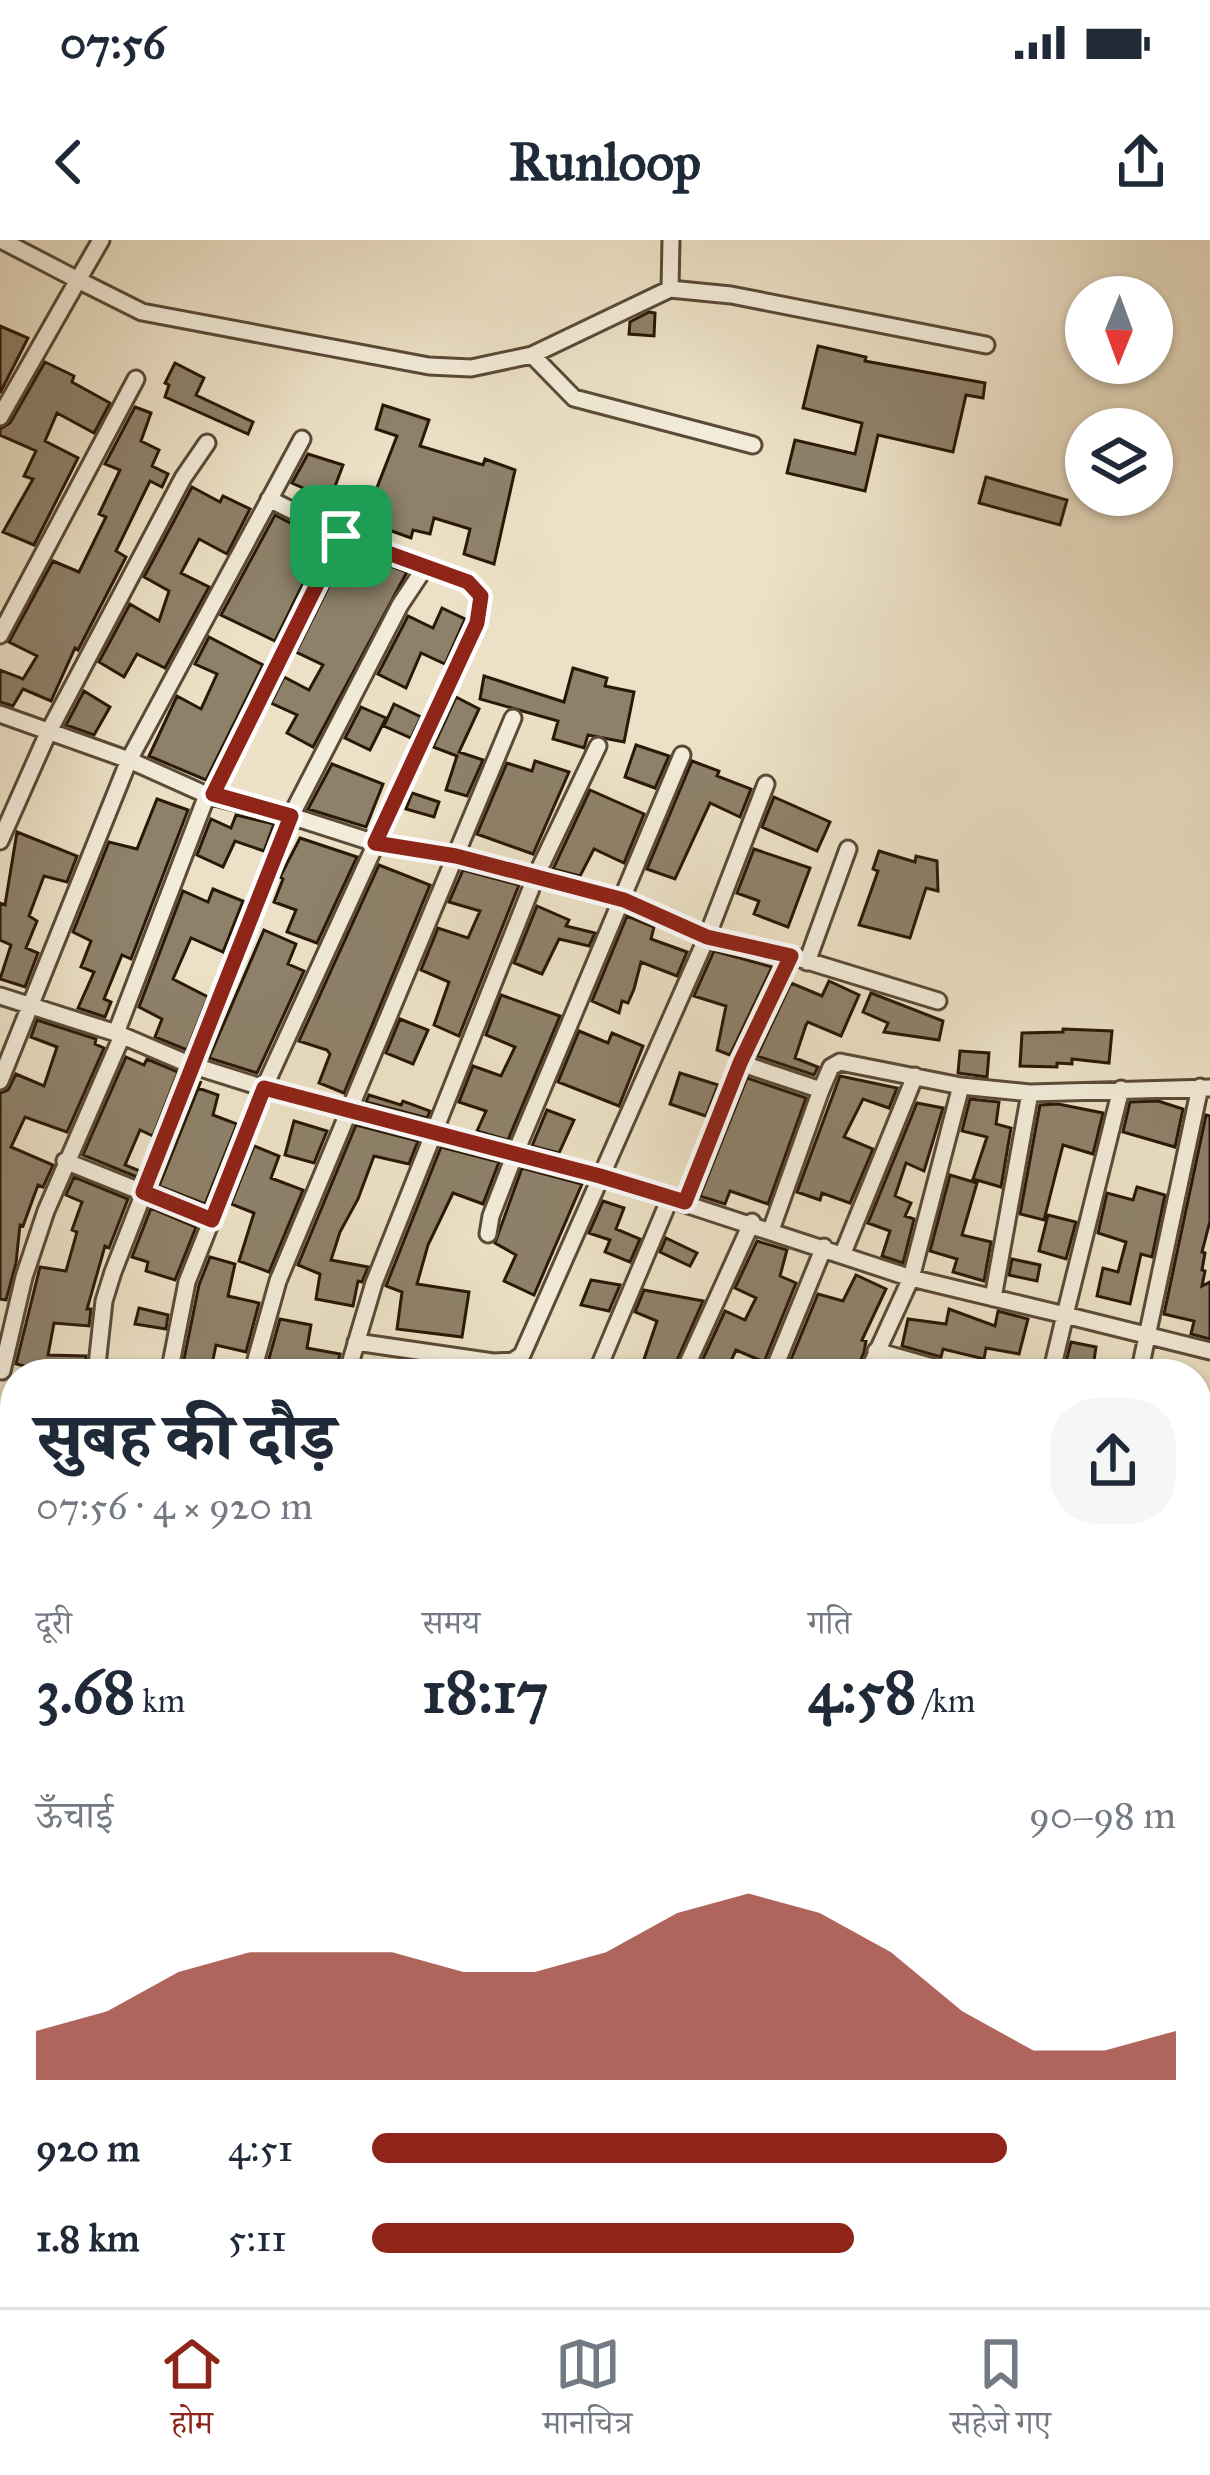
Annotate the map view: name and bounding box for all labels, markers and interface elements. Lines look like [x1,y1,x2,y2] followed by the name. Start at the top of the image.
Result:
[60,15,166,70] text: 07:56
[36,129,102,195] icon: back
[509,129,701,195] text: Runloop
[1108,129,1174,195] icon: share
[1065,276,1173,384] north arrow
[1065,276,1173,516] map controls
[1065,408,1173,516] button: layers
[290,485,392,587] pin
[308,503,374,569] icon: arrive
[36,1396,335,1477] text: सुबह की दौड़
[1050,1398,1176,1524] button: share
[36,1482,313,1530] text: 07:56 · 4 × 920 m
[36,1603,72,1643] text: दूरी
[422,1603,480,1643] text: समय
[808,1603,851,1643] text: गति
[36,1655,135,1728] text: 3.68
[422,1655,548,1728] text: 18:17
[808,1655,916,1728] text: 4:58
[135,1681,185,1721] text: km
[916,1681,975,1721] text: /km
[36,1791,113,1839] text: ऊँचाई
[1029,1791,1176,1839] text: 90–98 m
[36,2124,140,2172] text: 920 m
[228,2124,293,2172] text: 4:51
[36,2214,140,2262] text: 1.8 km
[228,2214,287,2262] text: 5:11
[159,2331,225,2455] tab: होम
[543,2331,632,2455] tab: मानचित्र
[950,2331,1051,2455] tab: सहेजे गए

